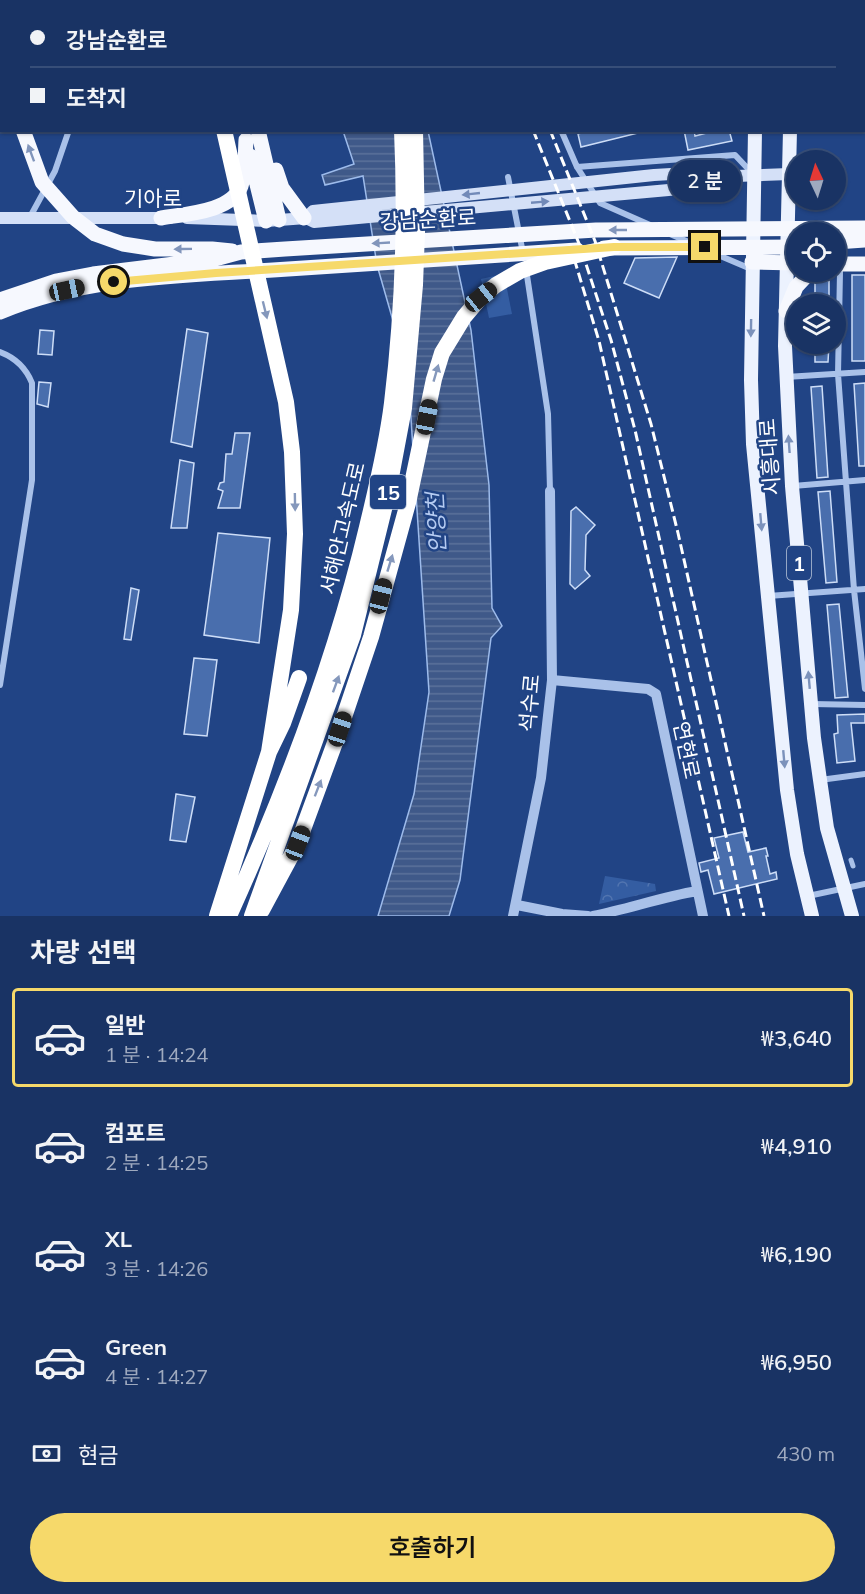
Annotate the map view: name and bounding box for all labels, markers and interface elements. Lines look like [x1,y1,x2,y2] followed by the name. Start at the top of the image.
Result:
[66,26,167,54] text: 강남순환로
[66,84,127,112] text: 도착지
[26,144,36,162] one-way arrow
[786,150,846,210] north arrow
[786,150,846,354] map controls
[669,160,741,202] callout: 2 분
[687,168,723,193] text: 2 분
[124,185,182,211] street label: 기아로
[461,189,480,199] one-way arrow
[530,197,549,207] one-way arrow
[379,203,477,235] street label: 강남순환로
[786,222,846,282] button: locate
[608,225,627,235] one-way arrow
[691,233,718,260] route end
[371,238,390,248] one-way arrow
[173,244,192,254] one-way arrow
[100,268,127,295] route start
[48,277,86,303] car
[461,279,501,315] car
[786,294,846,354] button: layers
[260,301,270,319] one-way arrow
[746,318,756,337] one-way arrow
[432,364,441,382] one-way arrow
[415,398,439,436] car
[753,418,785,496] street label: 시흥대로
[785,434,794,453] one-way arrow
[314,459,370,597] street label: 서해안고속도로
[370,475,406,509] road number: 15
[420,489,452,554] water label: 안양천
[290,493,299,512] one-way arrow
[756,513,766,532] one-way arrow
[787,546,811,580] road number: 1
[386,553,395,571] one-way arrow
[368,576,394,616] car
[804,670,814,689] one-way arrow
[514,673,544,733] street label: 석수로
[331,675,341,693] one-way arrow
[326,709,354,749] car
[668,719,706,781] street label: 연현로
[779,750,789,769] one-way arrow
[314,779,324,797] one-way arrow
[283,823,313,863] car
[30,935,137,969] text: 차량 선택
[33,1011,87,1065] icon: car
[105,1011,145,1039] text: 일반
[761,1024,832,1052] text: ₩3,640
[105,1042,208,1067] text: 1 분 · 14:24
[33,1119,87,1173] icon: car
[105,1119,166,1147] text: 컴포트
[761,1132,832,1160] text: ₩4,910
[105,1150,208,1175] text: 2 분 · 14:25
[105,1225,132,1253] text: XL
[33,1227,87,1281] icon: car
[761,1240,832,1268] text: ₩6,190
[105,1256,208,1281] text: 3 분 · 14:26
[105,1333,167,1361] text: Green
[33,1335,87,1389] icon: car
[761,1348,832,1376] text: ₩6,950
[105,1364,208,1389] text: 4 분 · 14:27
[30,1437,63,1470] icon: cash
[78,1441,118,1469] text: 현금
[776,1441,835,1466] text: 430 m
[30,1513,835,1582] button: 호출하기

